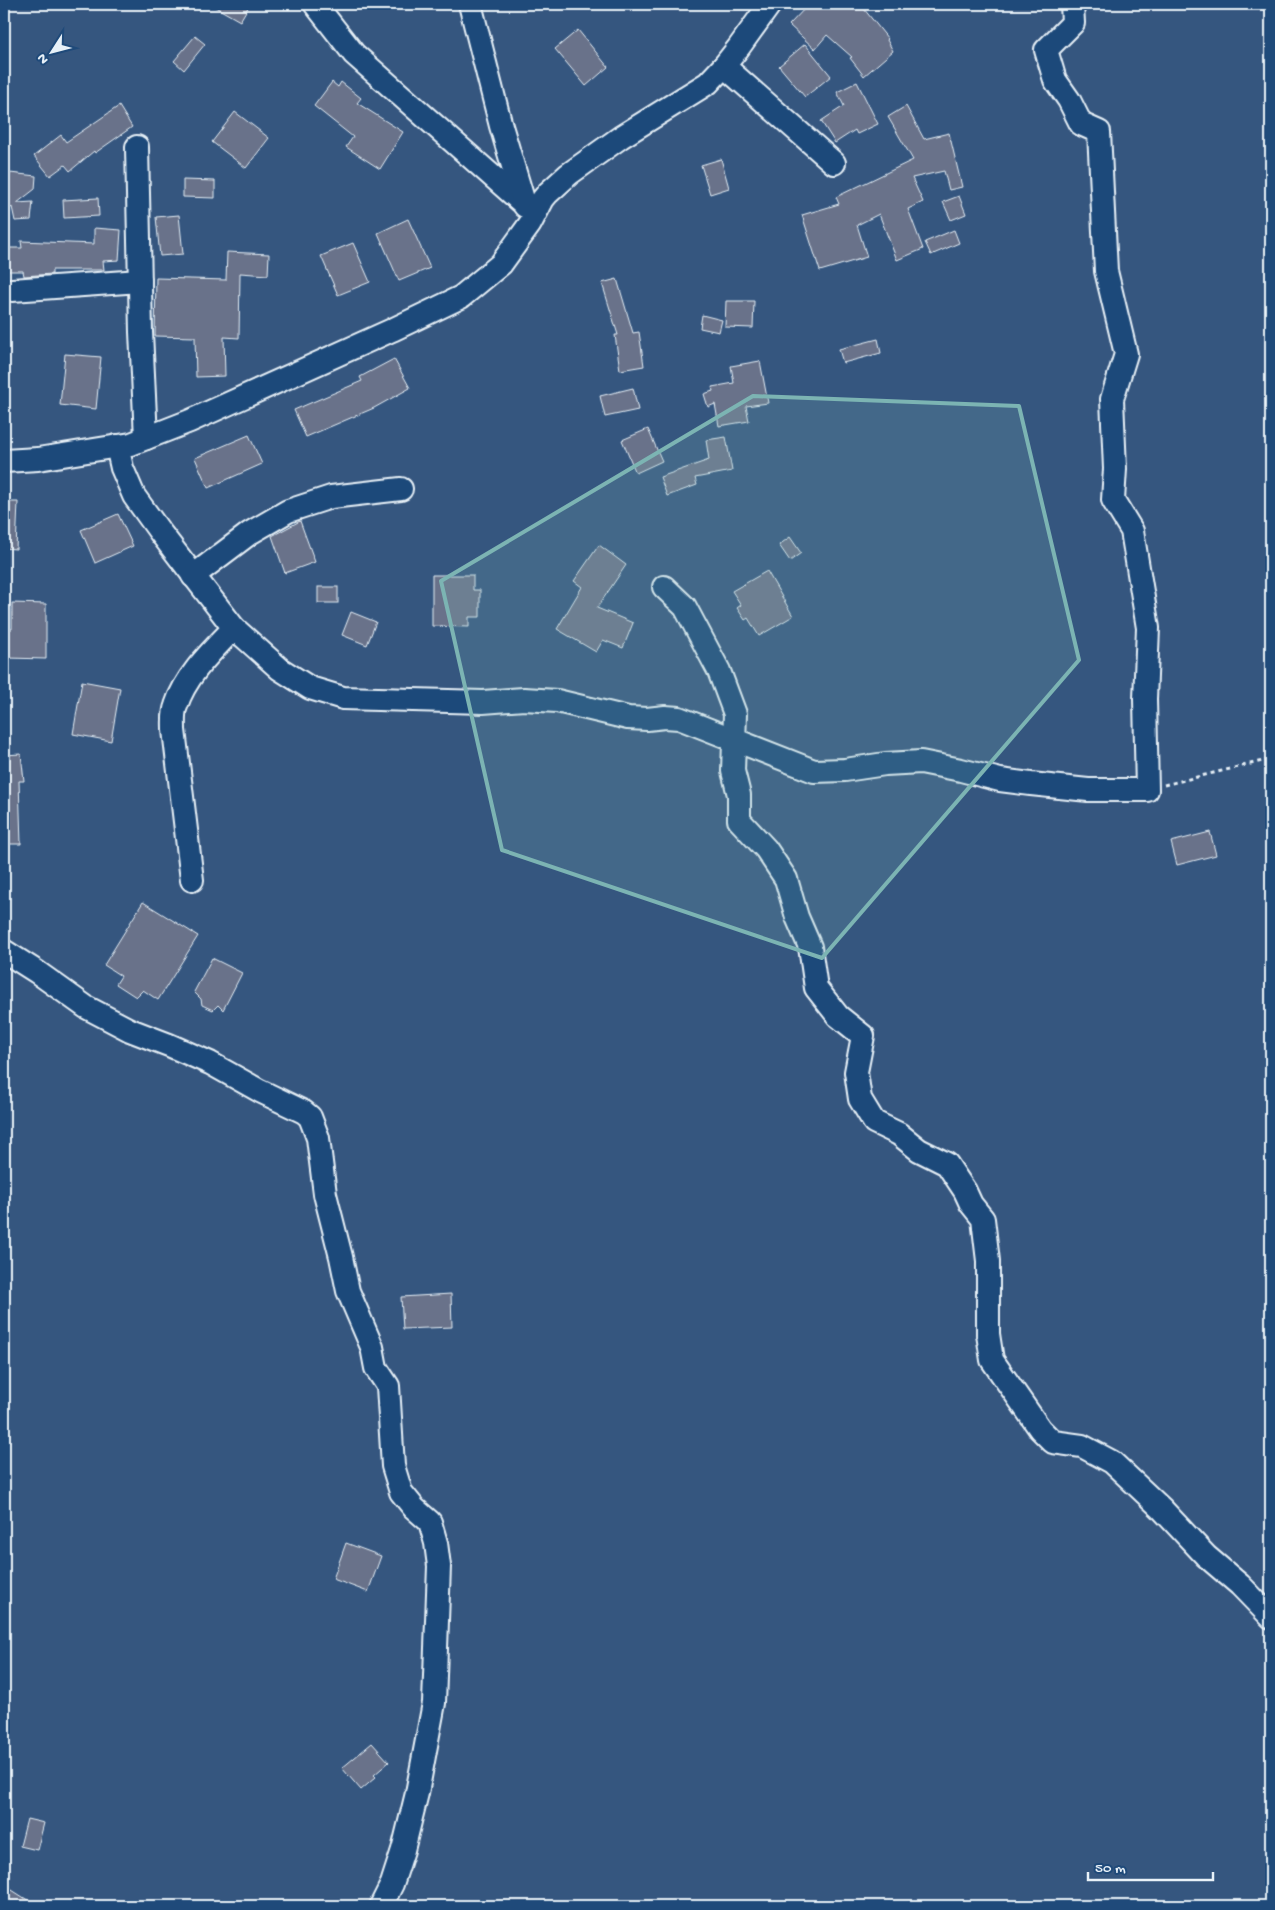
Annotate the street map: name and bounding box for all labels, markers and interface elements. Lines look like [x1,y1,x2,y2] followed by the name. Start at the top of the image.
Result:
[28,28,78,78] north arrow
[34,49,53,67] text: N
[1088,1850,1212,1882] scale bar
[1095,1860,1126,1878] text: 50 m

